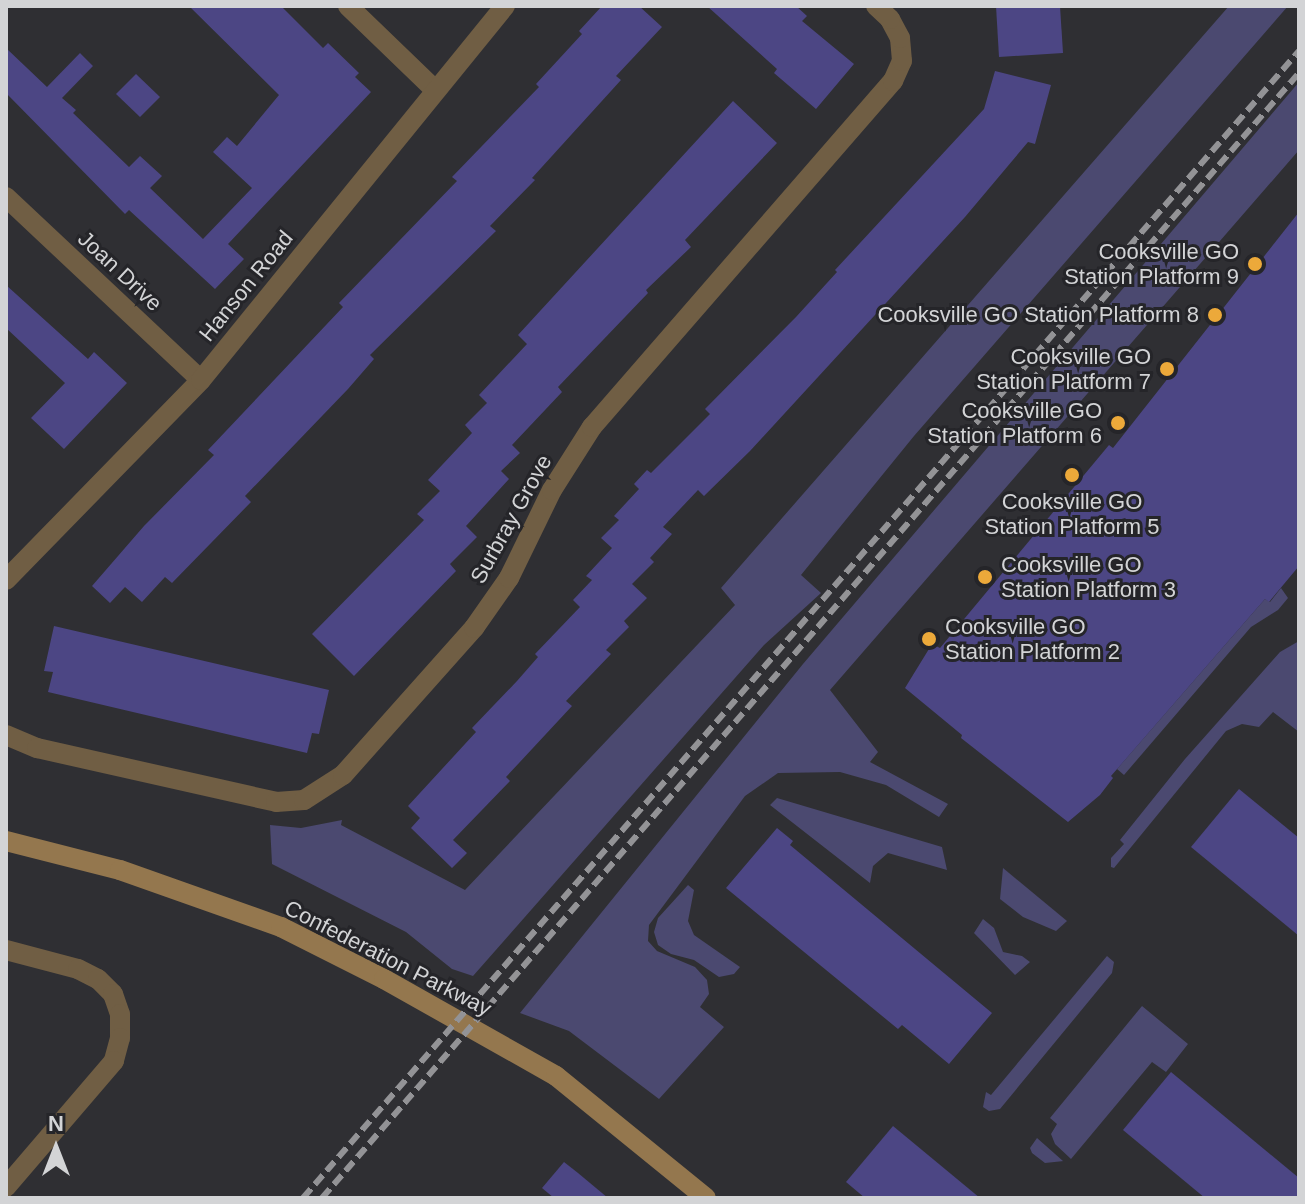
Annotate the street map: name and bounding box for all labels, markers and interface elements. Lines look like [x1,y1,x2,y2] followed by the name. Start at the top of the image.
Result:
[73,225,167,317] street label: Joan Drive
[193,225,299,347] street label: Hanson Road
[1064,238,1239,290] place label: Cooksville GO Station Platform 9
[1246,255,1264,273] marker: Cooksville GO Station Platform 9
[877,302,1199,328] place label: Cooksville GO Station Platform 8
[1206,306,1224,324] marker: Cooksville GO Station Platform 8
[976,343,1151,394] place label: Cooksville GO Station Platform 7
[1158,360,1176,378] marker: Cooksville GO Station Platform 7
[927,397,1102,448] place label: Cooksville GO Station Platform 6
[1109,414,1127,432] marker: Cooksville GO Station Platform 6
[465,450,557,588] street label: Surbray Grove
[1063,466,1081,484] marker: Cooksville GO Station Platform 5
[985,488,1159,540] place label: Cooksville GO Station Platform 5
[1001,551,1176,602] place label: Cooksville GO Station Platform 3
[976,568,994,586] marker: Cooksville GO Station Platform 3
[945,613,1120,664] place label: Cooksville GO Station Platform 2
[920,630,938,648] marker: Cooksville GO Station Platform 2
[280,894,496,1022] street label: Confederation Parkway
[16,1108,96,1188] north arrow
[48,1111,64,1136] text: N

